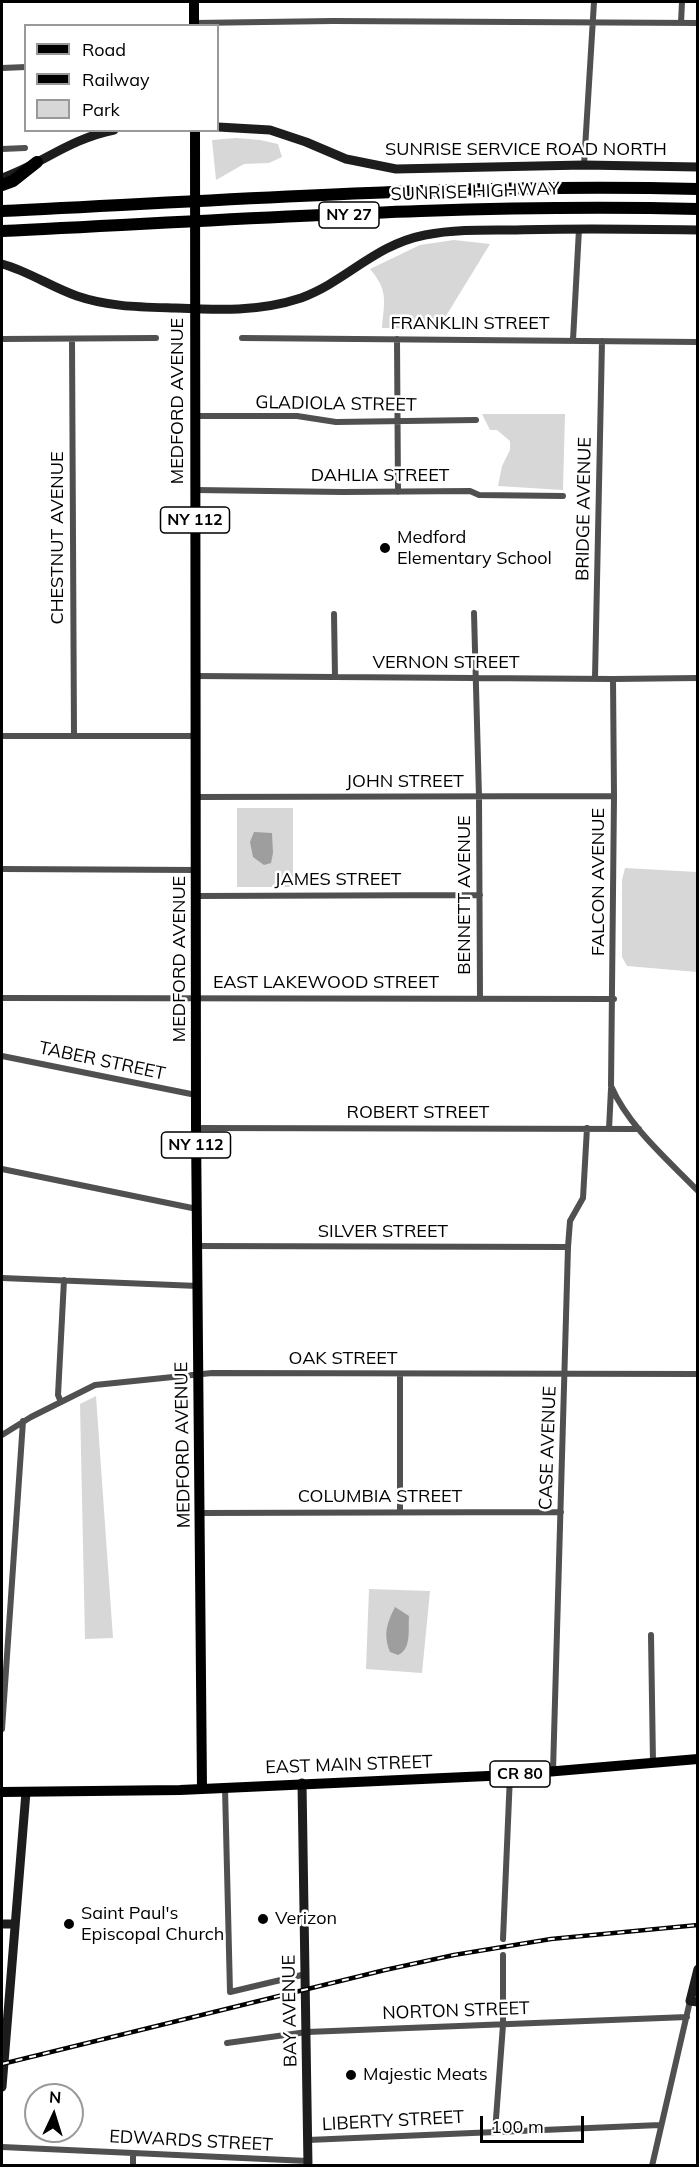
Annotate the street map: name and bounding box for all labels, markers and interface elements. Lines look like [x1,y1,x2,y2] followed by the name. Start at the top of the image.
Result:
[24,24,219,132] legend
[82,38,126,61] text: Road
[82,68,150,91] text: Railway
[82,98,120,121] text: Park
[385,139,667,161] street label: SUNRISE SERVICE ROAD NORTH
[390,178,560,206] street label: SUNRISE HIGHWAY
[319,202,379,228] road number: NY 27
[390,313,550,335] street label: FRANKLIN STREET
[167,318,189,484] street label: MEDFORD AVENUE
[255,392,417,416] street label: GLADIOLA STREET
[572,437,596,581] street label: BRIDGE AVENUE
[47,451,69,625] street label: CHESTNUT AVENUE
[311,465,449,487] street label: DAHLIA STREET
[160,507,230,533] road number: NY 112
[397,527,552,570] place label: Medford Elementary School
[378,541,392,555] marker: Medford Elementary School
[372,652,520,674] street label: VERNON STREET
[346,771,464,793] street label: JOHN STREET
[588,808,610,956] street label: FALCON AVENUE
[454,815,476,975] street label: BENNETT AVENUE
[275,869,401,891] street label: JAMES STREET
[169,876,191,1042] street label: MEDFORD AVENUE
[213,972,439,994] street label: EAST LAKEWOOD STREET
[37,1037,167,1085] street label: TABER STREET
[347,1102,489,1124] street label: ROBERT STREET
[162,1132,230,1158] road number: NY 112
[318,1221,448,1243] street label: SILVER STREET
[288,1348,398,1370] street label: OAK STREET
[171,1362,195,1528] street label: MEDFORD AVENUE
[535,1386,561,1510] street label: CASE AVENUE
[298,1486,462,1508] street label: COLUMBIA STREET
[265,1751,433,1779] street label: EAST MAIN STREET
[490,1761,550,1787] road number: CR 80
[81,1903,224,1946] place label: Saint Paul's Episcopal Church
[275,1908,337,1930] place label: Verizon
[256,1912,270,1926] marker: Verizon
[62,1917,76,1931] marker: Saint Paul's Episcopal Church
[278,1955,302,2067] street label: BAY AVENUE
[382,1998,530,2024] street label: NORTON STREET
[363,2064,488,2086] place label: Majestic Meats
[344,2068,358,2082] marker: Majestic Meats
[24,2083,84,2143] north arrow
[48,2087,62,2107] text: N
[483,2104,586,2142] scale bar
[321,2106,465,2136] street label: LIBERTY STREET
[491,2115,544,2138] text: 100 m
[109,2126,273,2156] street label: EDWARDS STREET

